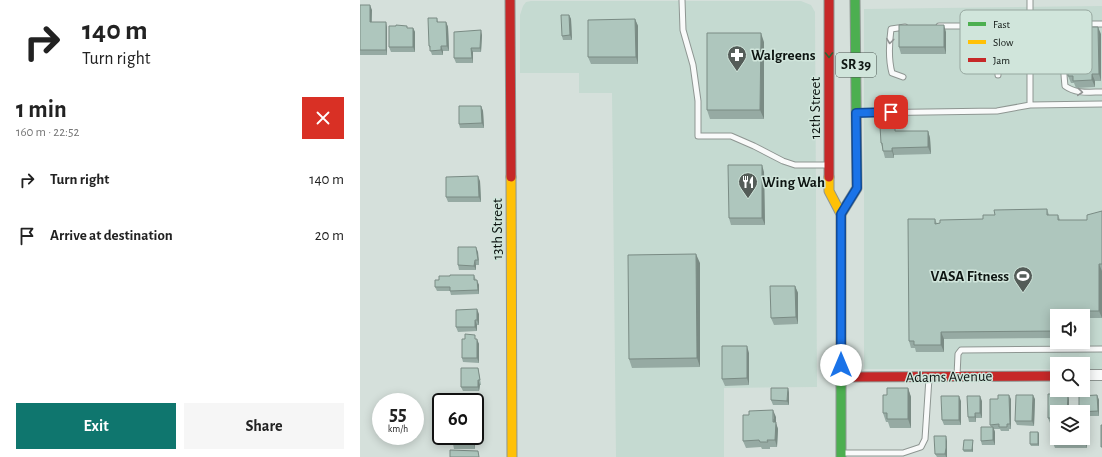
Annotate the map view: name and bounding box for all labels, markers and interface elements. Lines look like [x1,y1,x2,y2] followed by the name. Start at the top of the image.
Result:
[960,10,1092,74] legend
[16,16,68,68] icon: right
[82,17,148,45] text: 140 m
[993,19,1011,30] text: Fast
[993,37,1014,48] text: Slow
[886,38,895,44] one-way arrow
[726,44,748,72] pharmacy icon: Walgreens
[751,48,816,63] place label: Walgreens
[82,50,151,68] text: Turn right
[825,52,833,58] one-way arrow
[836,53,876,77] road number: SR 39
[993,55,1010,66] text: Jam
[808,77,823,139] street label: 12th Street
[1077,87,1083,96] one-way arrow
[874,95,908,129] pin
[302,97,344,139] button: close
[16,98,67,122] text: 1 min
[880,101,902,123] icon: arrive
[16,126,79,139] text: 160 m · 22:52
[16,169,38,191] icon: right
[737,171,759,199] restaurant icon: Wing Wah
[50,172,109,187] text: Turn right
[309,172,344,187] text: 140 m
[762,175,825,190] place label: Wing Wah
[490,198,505,260] street label: 13th Street
[16,225,38,247] icon: arrive
[50,228,173,243] text: Arrive at destination
[315,228,344,243] text: 20 m
[1012,265,1034,293] sports icon: VASA Fitness
[931,269,1009,284] place label: VASA Fitness
[1050,309,1090,445] map controls
[1050,309,1090,349] button: sound
[820,344,862,386] position arrow
[1050,357,1090,397] button: search
[906,369,993,385] street label: Adams Avenue
[432,393,484,445] speed limit sign: 60
[16,403,176,449] button: Exit
[184,403,344,449] button: Share
[389,404,407,424] text: 55
[1050,405,1090,445] button: layers
[388,424,408,434] text: km/h

